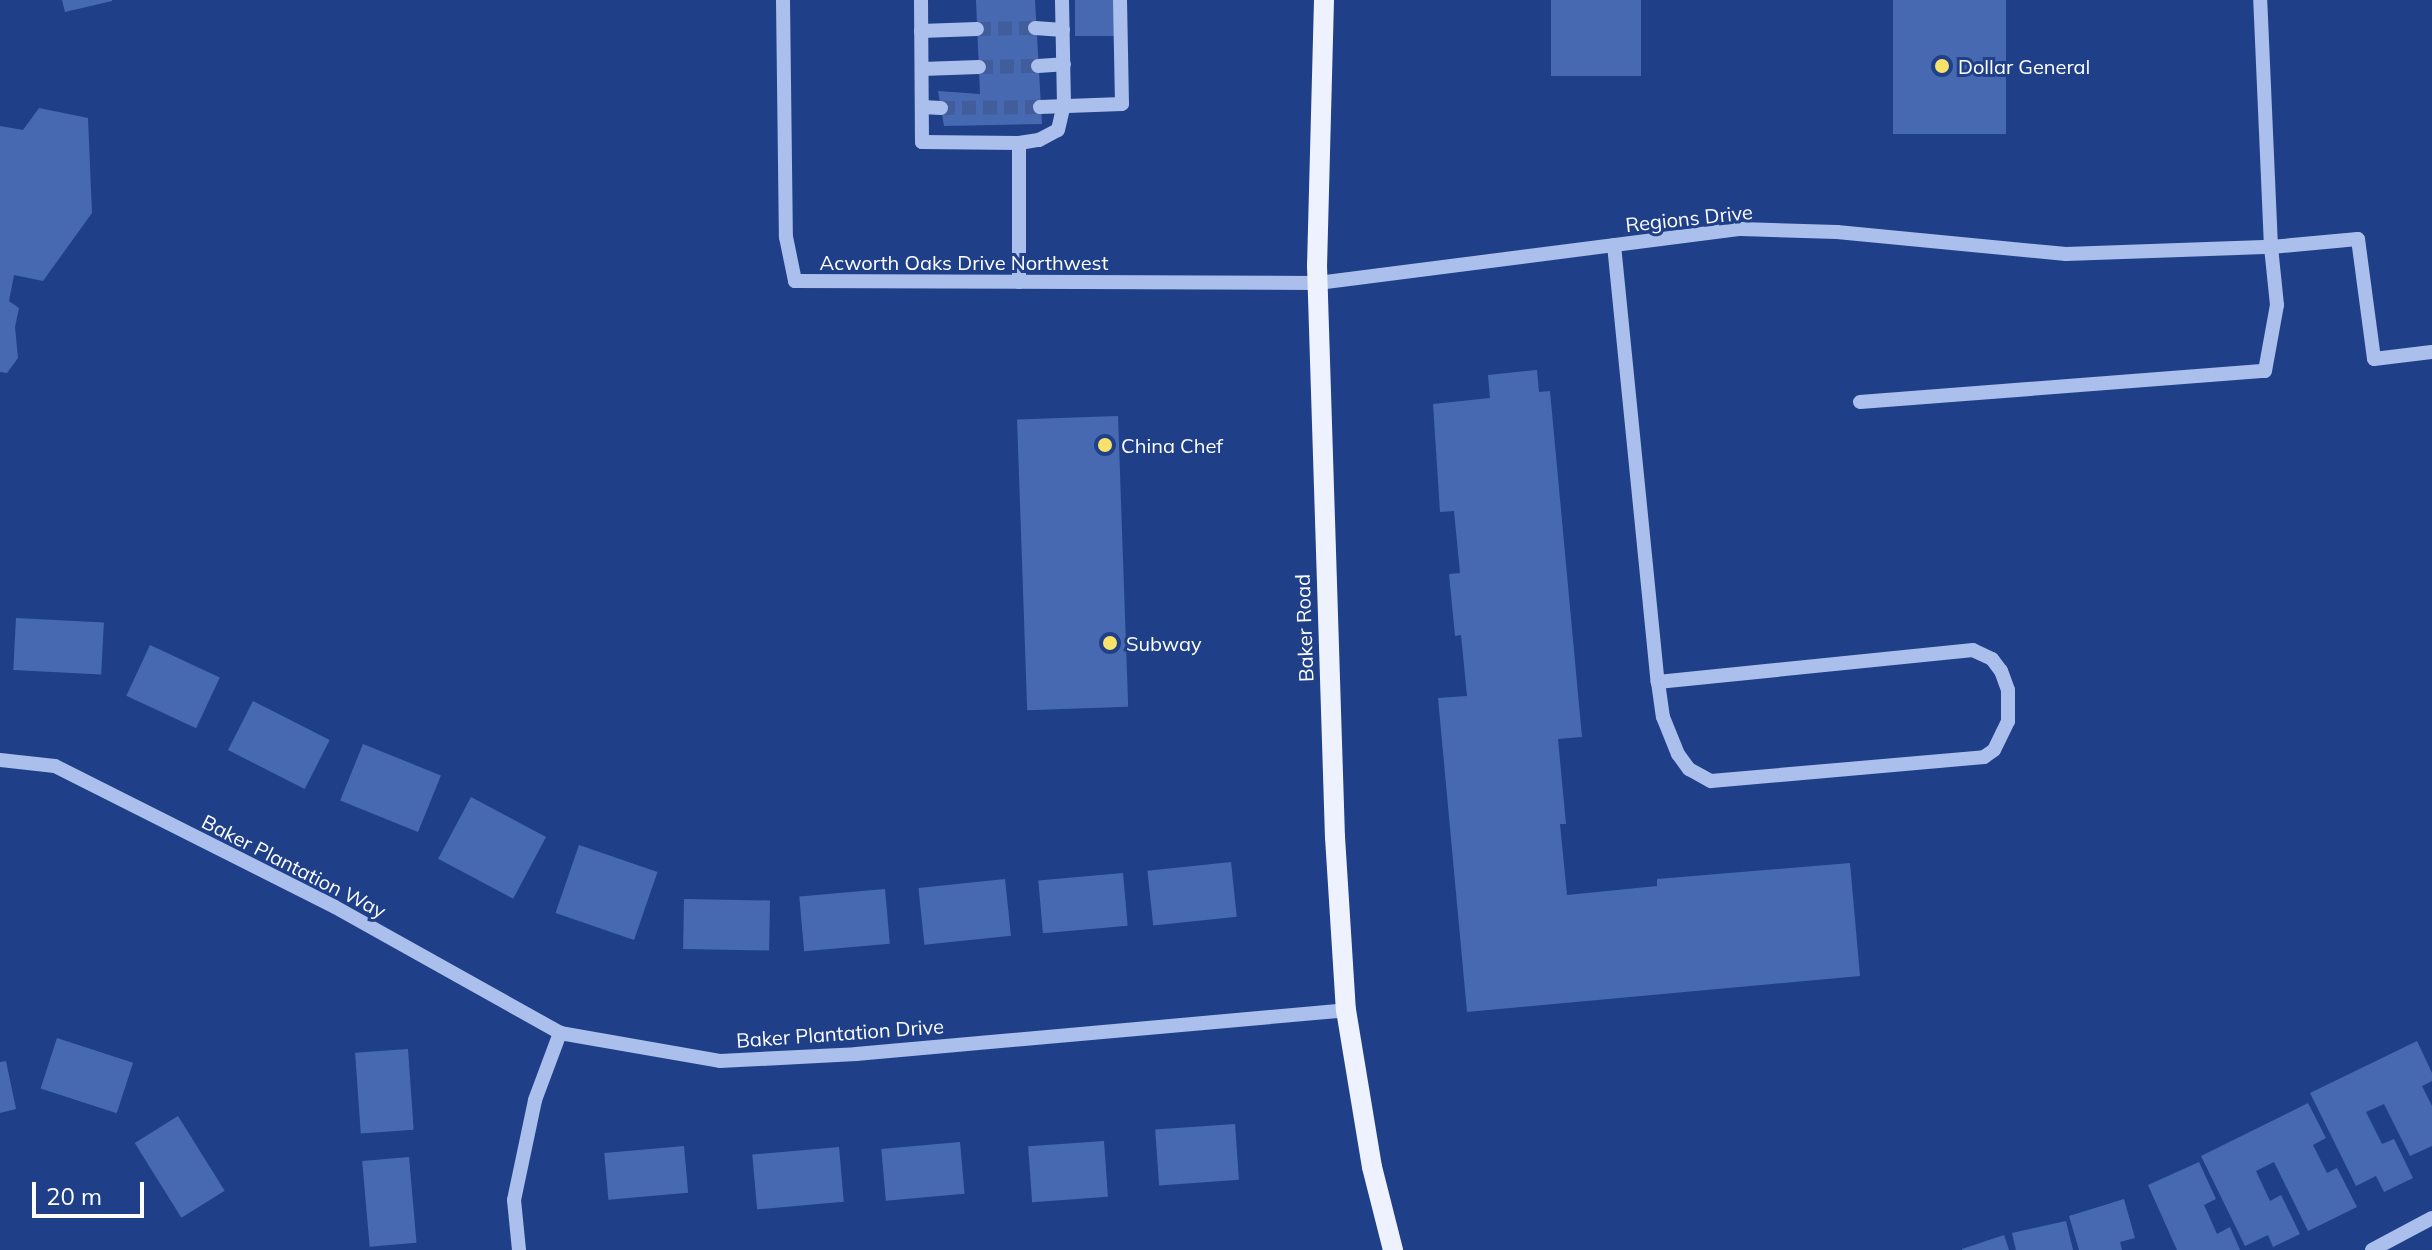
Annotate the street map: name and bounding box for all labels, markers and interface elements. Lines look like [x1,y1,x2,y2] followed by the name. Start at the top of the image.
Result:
[1958,54,2090,78] place label: Dollar General
[1933,57,1951,75] marker: Dollar General
[1624,199,1754,237] street label: Regions Drive
[820,250,1108,274] street label: Acworth Oaks Drive Northwest
[1121,433,1223,457] place label: China Chef
[1096,436,1114,454] marker: China Chef
[1290,574,1318,682] street label: Baker Road
[1126,631,1202,655] place label: Subway
[1101,634,1119,652] marker: Subway
[198,809,390,923] street label: Baker Plantation Way
[735,1014,945,1052] street label: Baker Plantation Drive
[36,1166,148,1216] scale bar
[46,1181,102,1211] text: 20 m

